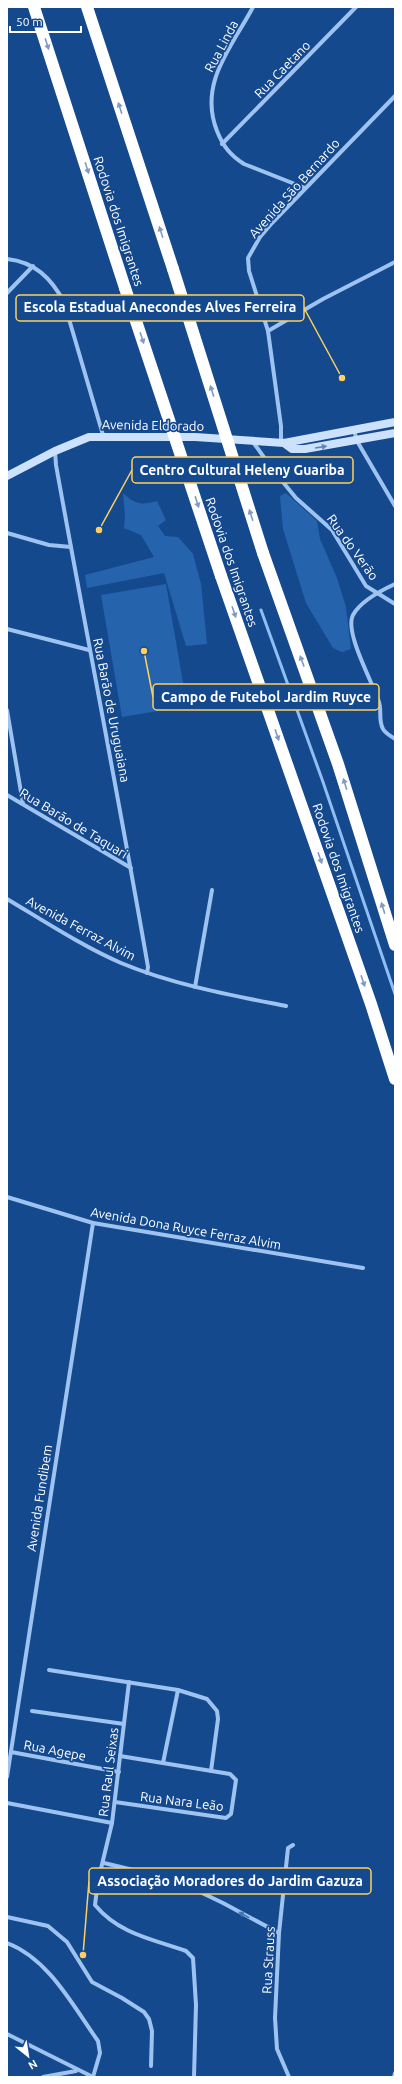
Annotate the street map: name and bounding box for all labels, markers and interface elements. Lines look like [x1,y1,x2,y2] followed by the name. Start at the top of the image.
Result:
[10,8,81,34] scale bar
[16,15,43,28] text: 50 m
[202,18,240,74] street label: Rua Linda
[44,38,50,50] one-way arrow
[251,38,313,100] street label: Rua Caetano
[117,102,123,114] one-way arrow
[246,136,342,240] street label: Avenida São Bernardo
[91,154,147,288] street label: Rodovia dos Imigrantes
[84,162,90,174] one-way arrow
[158,225,164,237] one-way arrow
[16,295,304,321] callout: Escola Estadual Anecondes Alves Ferreira
[24,299,296,315] text: Escola Estadual Anecondes Alves Ferreira
[139,333,145,345] one-way arrow
[209,385,215,397] one-way arrow
[102,417,204,433] street label: Avenida Eldorado
[315,444,327,450] one-way arrow
[132,457,353,483] callout: Centro Cultural Heleny Guariba
[139,462,345,478] text: Centro Cultural Heleny Guariba
[203,495,261,629] street label: Rodovia dos Imigrantes
[194,496,200,508] one-way arrow
[248,509,254,521] one-way arrow
[325,512,381,582] street label: Rua do Verão
[232,607,238,619] one-way arrow
[91,637,133,783] street label: Rua Barão de Uruguaiana
[298,655,304,667] one-way arrow
[153,684,379,710] callout: Campo de Futebol Jardim Ruyce
[161,689,371,705] text: Campo de Futebol Jardim Ruyce
[275,730,281,742] one-way arrow
[341,777,347,789] one-way arrow
[18,785,130,861] street label: Rua Barão de Taquari
[310,801,368,935] street label: Rodovia dos Imigrantes
[317,852,323,864] one-way arrow
[24,893,138,963] street label: Avenida Ferraz Alvim
[380,901,386,913] one-way arrow
[360,975,366,987] one-way arrow
[90,1204,282,1252] street label: Avenida Dona Ruyce Ferraz Alvim
[24,1444,54,1552] street label: Avenida Fundibem
[96,1726,120,1817] street label: Rua Raul Seixas
[23,1737,87,1763] street label: Rua Agepe
[140,1789,224,1813] street label: Rua Nara Leão
[89,1868,371,1894] callout: Associação Moradores do Jardim Gazuza
[97,1873,363,1890] text: Associação Moradores do Jardim Gazuza
[238,1911,250,1918] one-way arrow
[259,1926,277,1994] street label: Rua Strauss
[8,2036,48,2076] north arrow
[26,2057,40,2072] text: N

